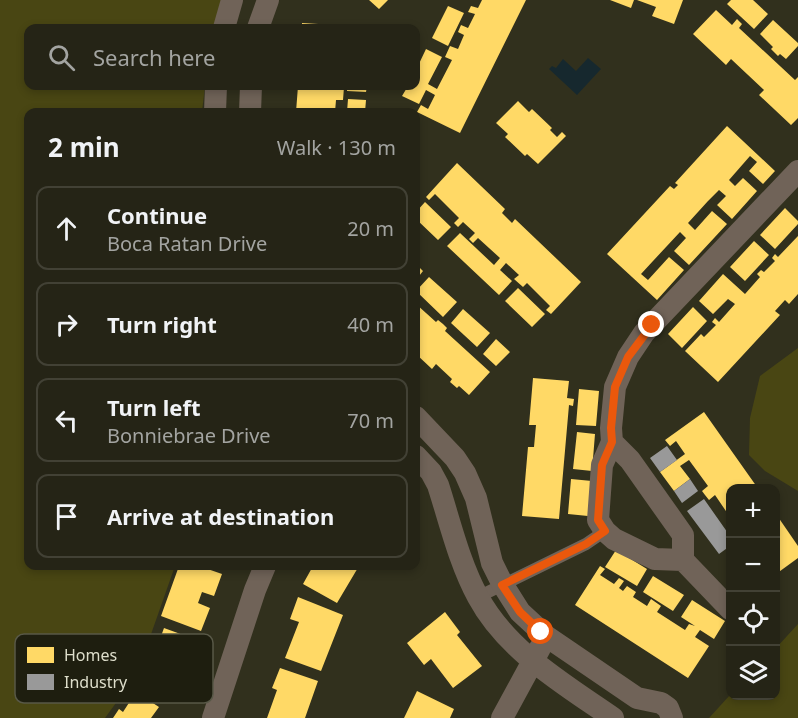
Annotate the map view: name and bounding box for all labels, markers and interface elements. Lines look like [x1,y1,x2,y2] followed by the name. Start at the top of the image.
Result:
[24,24,420,90] search box
[45,41,78,74] icon: search
[93,42,215,72] text: Search here
[48,129,120,165] text: 2 min
[277,134,396,161] text: Walk · 130 m
[107,200,207,230] text: Continue
[50,212,83,245] icon: ahead
[347,215,394,242] text: 20 m
[107,230,267,257] text: Boca Ratan Drive
[50,308,83,341] icon: right
[107,309,217,339] text: Turn right
[347,311,394,338] text: 40 m
[638,311,664,337] route end
[107,392,201,422] text: Turn left
[50,404,83,437] icon: left
[347,407,394,434] text: 70 m
[107,422,271,449] text: Bonniebrae Drive
[726,484,780,700] map controls
[726,484,780,538] button: +
[50,500,83,533] icon: arrive
[107,501,334,531] text: Arrive at destination
[726,538,780,592] button: −
[726,592,780,646] button: locate
[527,618,553,644] route start
[15,634,213,703] legend
[64,644,117,666] text: Homes
[726,646,780,700] button: layers
[64,671,128,693] text: Industry

